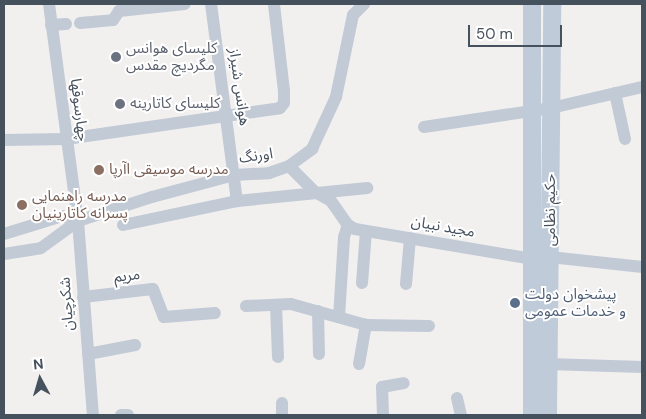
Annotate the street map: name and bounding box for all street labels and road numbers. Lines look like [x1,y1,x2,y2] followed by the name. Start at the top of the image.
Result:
[225,47,253,127] street label: هوانس شیراز
[66,77,92,143] street label: چهارسوقها
[238,145,274,167] street label: اورنگ
[542,174,560,246] street label: حکیم نظامی
[410,213,476,241] street label: مجید نبیان
[113,265,141,287] street label: مریم
[56,277,78,331] street label: شکرچیان

